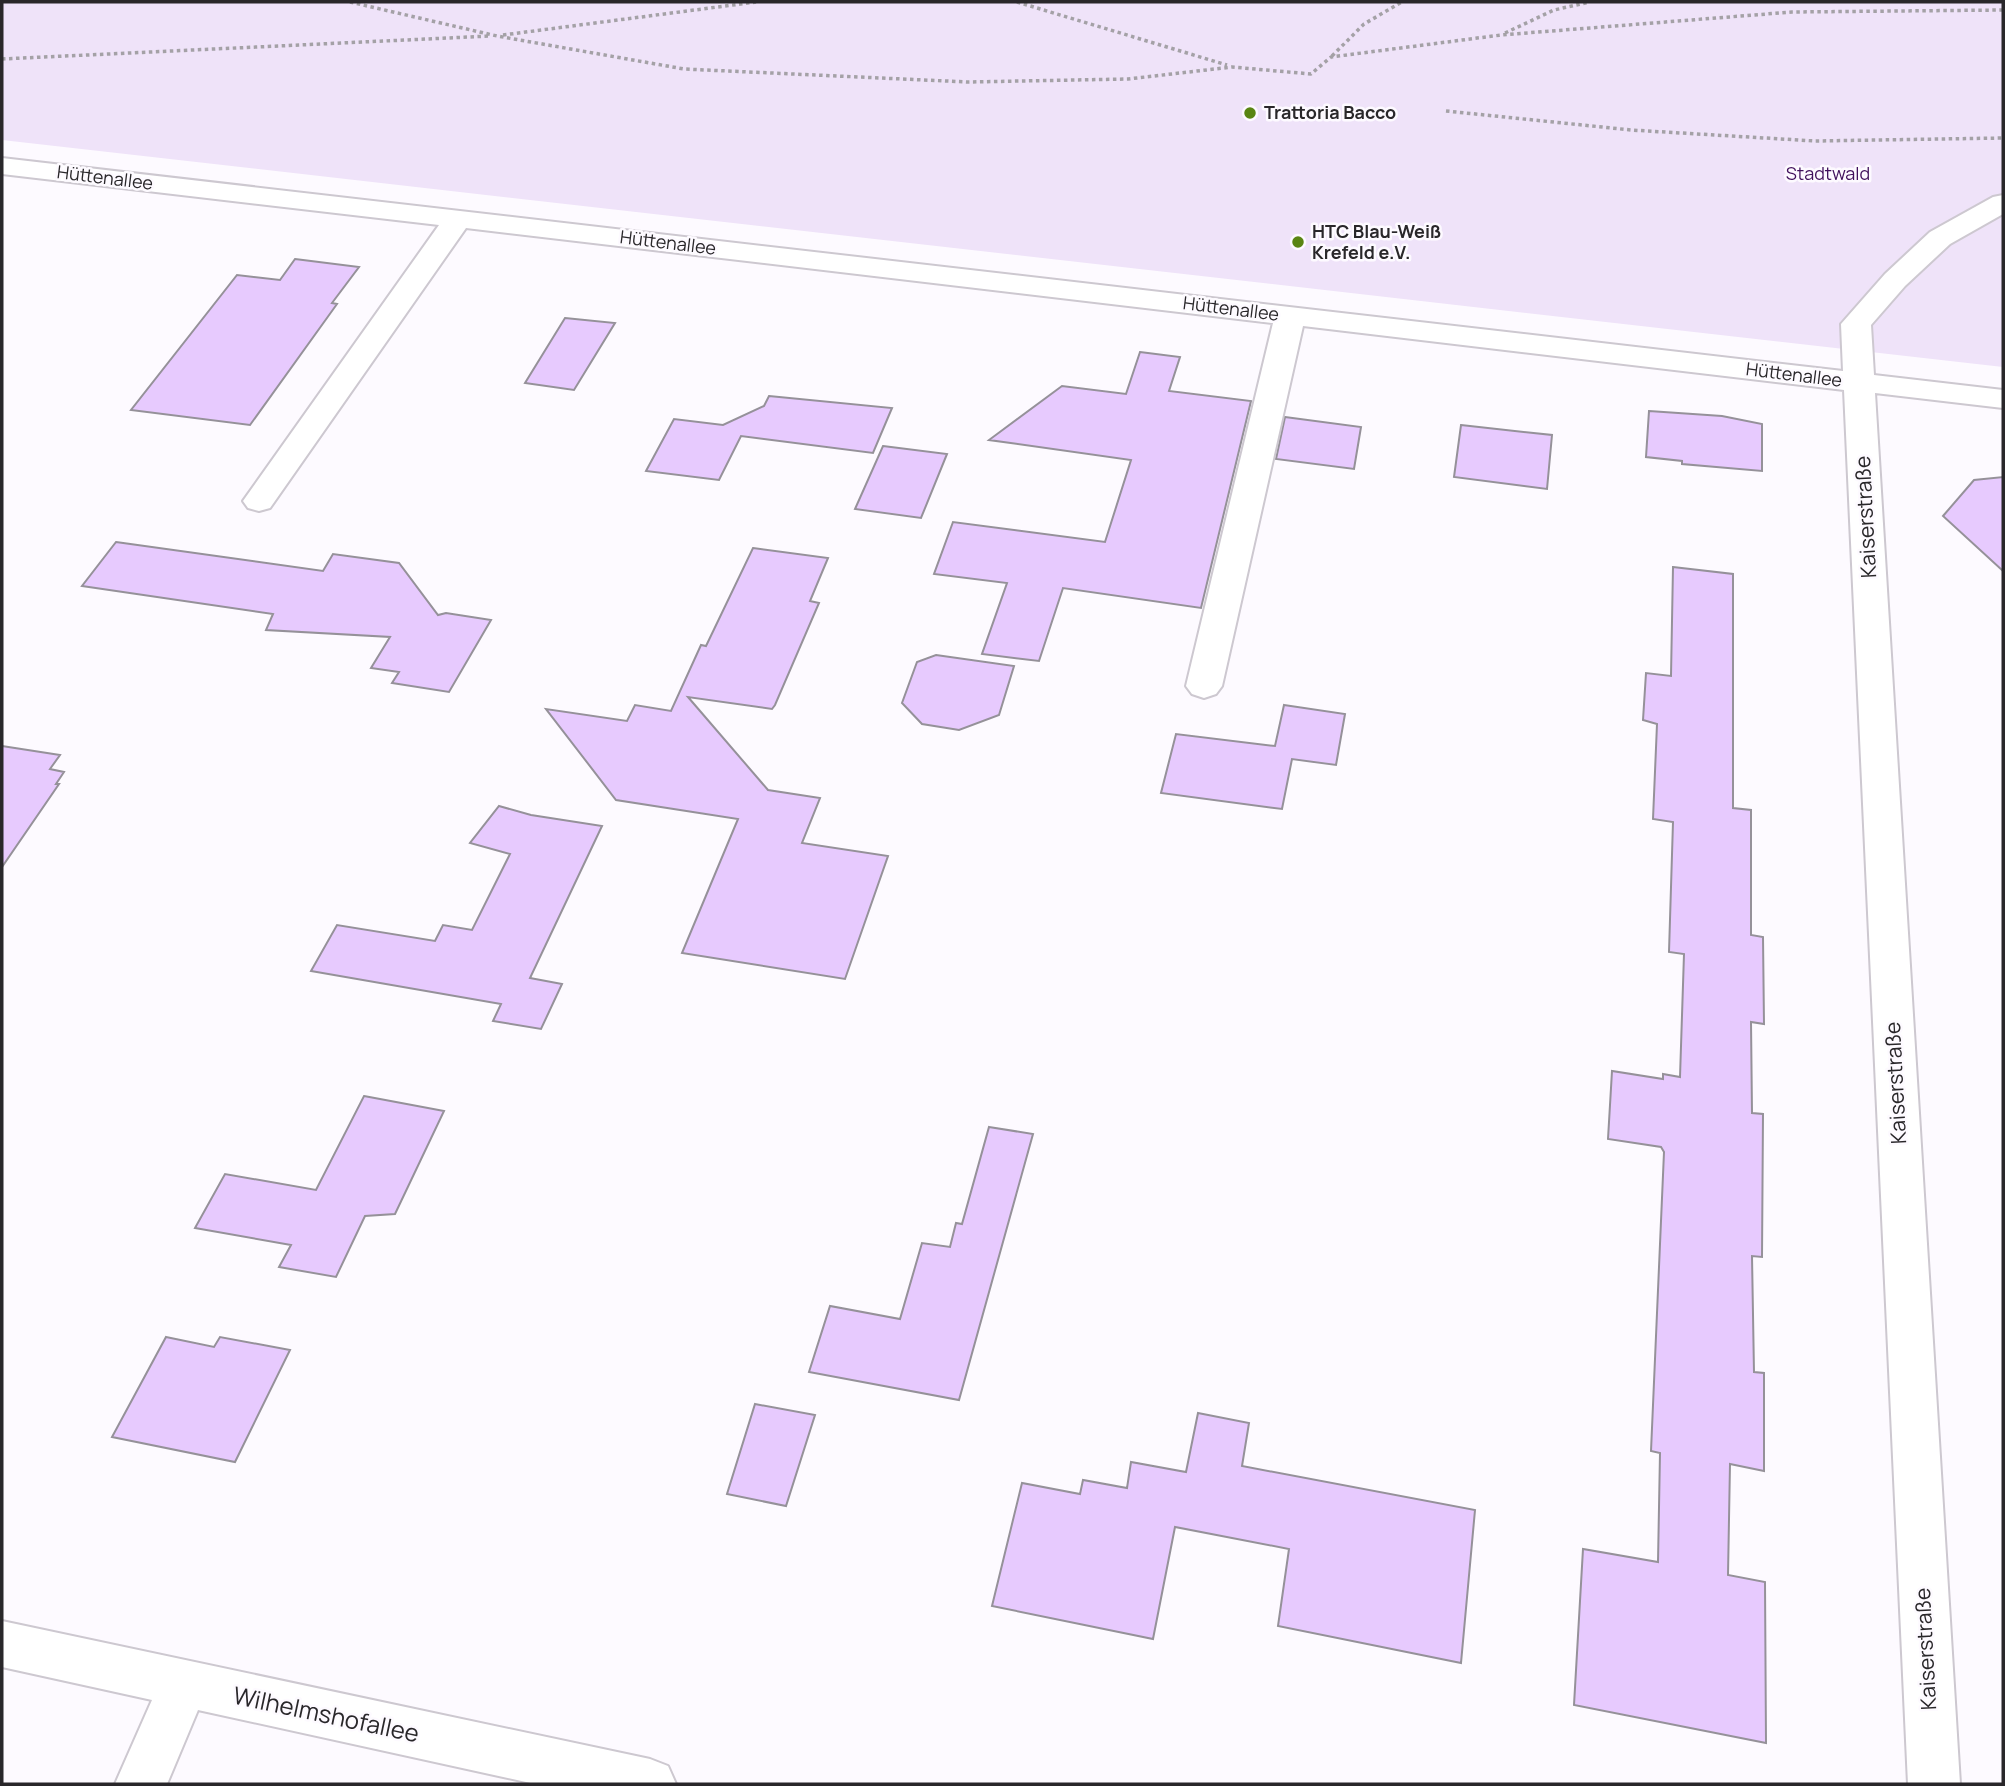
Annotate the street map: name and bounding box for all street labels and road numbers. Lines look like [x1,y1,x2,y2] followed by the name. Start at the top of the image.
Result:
[56,159,155,195] street label: Hüttenallee
[619,224,718,260] street label: Hüttenallee
[1182,290,1281,326] street label: Hüttenallee
[1745,356,1844,392] street label: Hüttenallee
[1848,455,1882,579] street label: Kaiserstraße
[1878,1021,1912,1145] street label: Kaiserstraße
[1908,1587,1942,1711] street label: Kaiserstraße
[230,1678,422,1749] street label: Wilhelmshofallee

